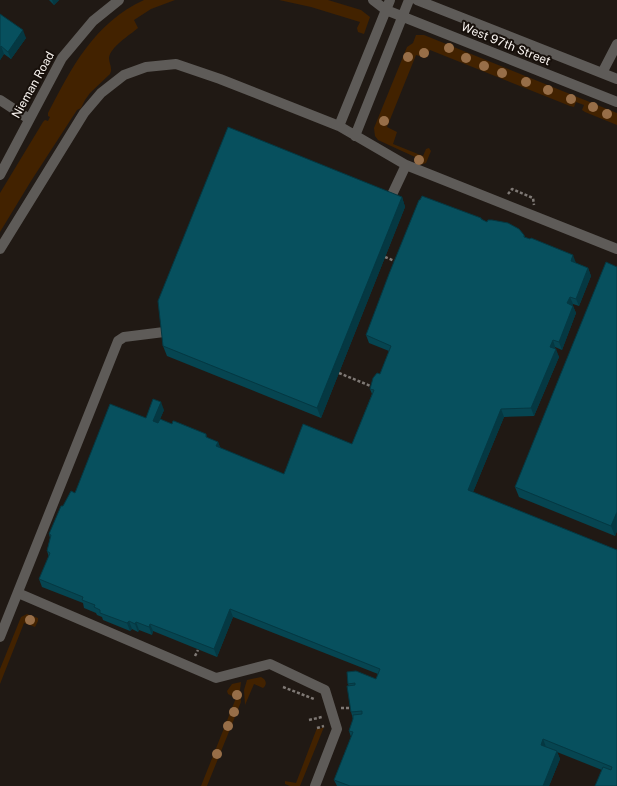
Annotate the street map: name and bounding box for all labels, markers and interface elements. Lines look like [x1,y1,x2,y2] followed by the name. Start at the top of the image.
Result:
[459,20,553,68] street label: West 97th Street
[9,49,57,121] street label: Nieman Road

